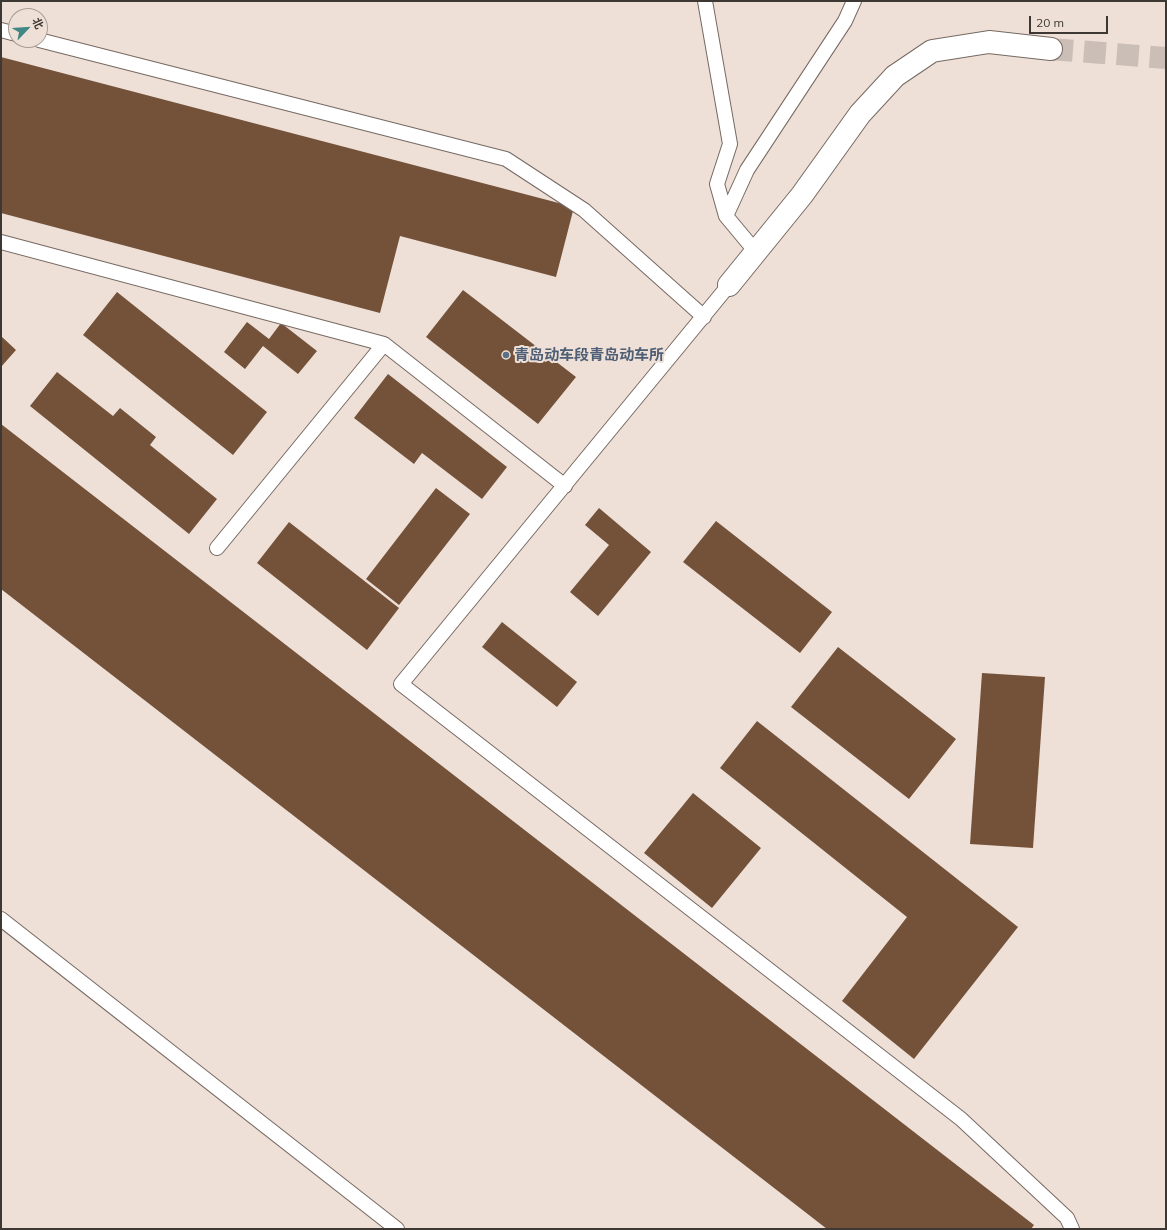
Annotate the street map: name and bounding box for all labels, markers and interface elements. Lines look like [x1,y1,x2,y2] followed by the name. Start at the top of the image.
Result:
[8,8,48,48] north arrow
[1031,8,1110,34] scale bar
[29,15,47,31] text: 北
[1036,15,1064,30] text: 20 m
[514,346,664,364] place label: 青岛动车段青岛动车所
[501,350,511,360] marker: 青岛动车段青岛动车所

